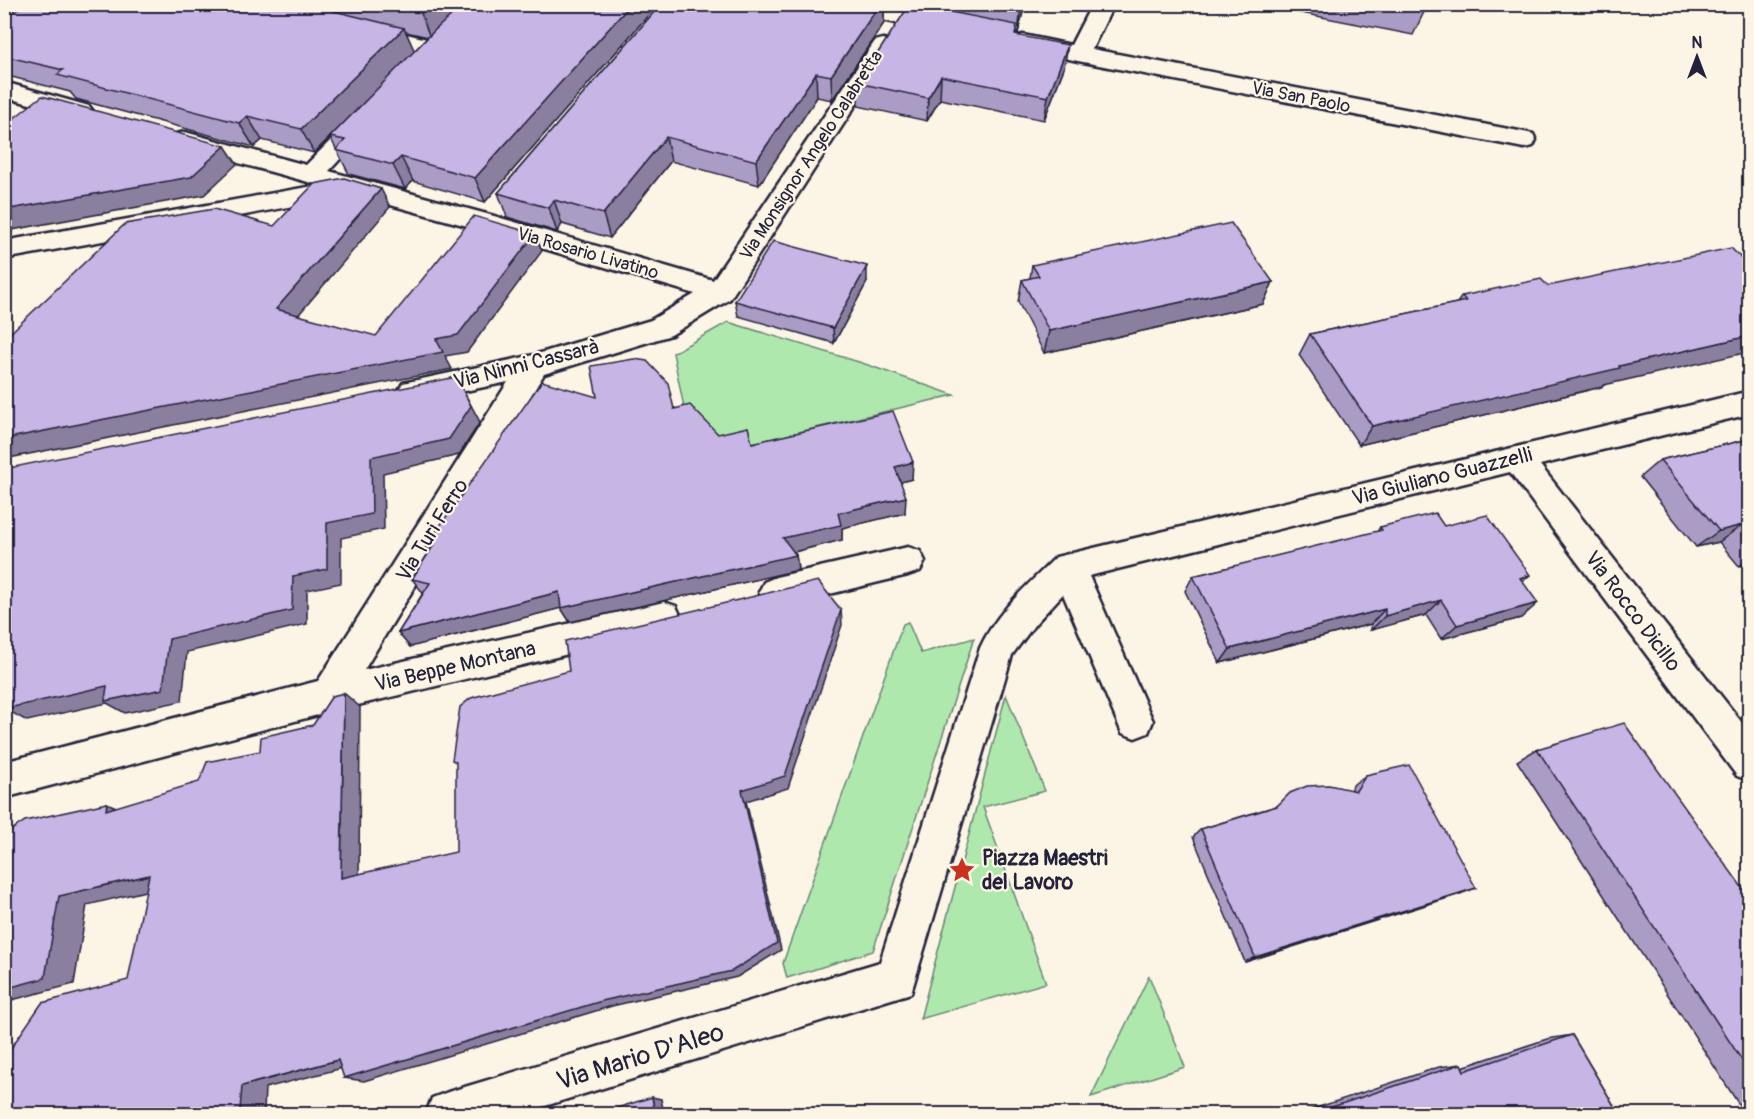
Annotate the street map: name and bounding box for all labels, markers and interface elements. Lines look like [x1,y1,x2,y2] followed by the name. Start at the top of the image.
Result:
[1667,27,1727,87] north arrow
[1692,33,1703,53] text: N
[735,46,888,265] street label: Via Monsignor Angelo Calabretta
[1250,77,1352,118] street label: Via San Paolo
[514,222,662,285] street label: Via Rosario Livatino
[451,333,602,396] street label: Via Ninni Cassarà
[1349,441,1535,512] street label: Via Giuliano Guazzelli
[390,474,475,587] street label: Via Turi Ferro
[1579,546,1687,677] street label: Via Rocco Dicillo
[372,635,538,698] street label: Via Beppe Montana
[982,845,1108,896] place label: Piazza Maestri del Lavoro
[947,855,977,885] place icon: Piazza Maestri del Lavoro
[553,1016,728,1098] street label: Via Mario D'Aleo

